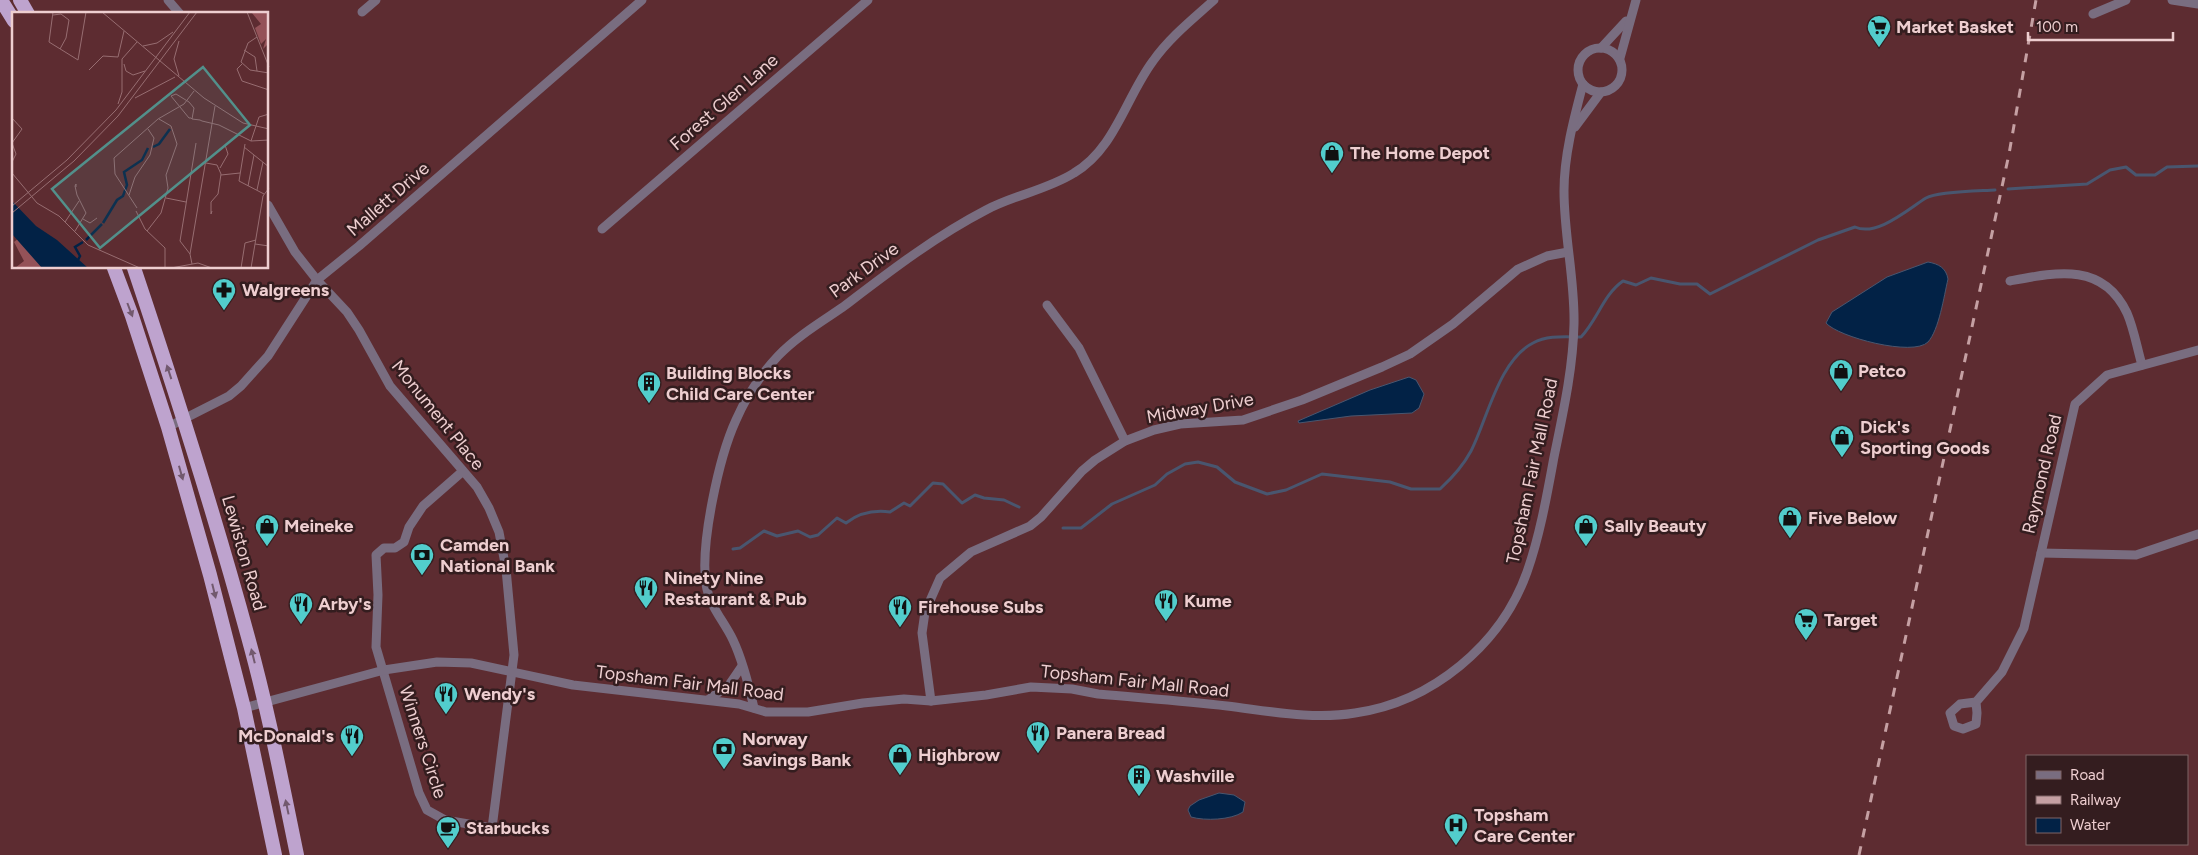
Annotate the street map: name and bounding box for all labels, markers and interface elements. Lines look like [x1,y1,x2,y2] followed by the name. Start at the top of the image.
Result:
[2028,10,2173,42] scale bar
[12,12,269,269] inset map
[1866,14,1892,48] supermarket icon: Market Basket
[1896,16,2014,38] place label: Market Basket
[2036,18,2078,36] text: 100 m
[665,49,783,155] street label: Forest Glen Lane
[1319,140,1345,174] shop icon: The Home Depot
[1350,142,1490,164] place label: The Home Depot
[342,157,434,241] street label: Mallett Drive
[825,237,903,303] street label: Park Drive
[211,277,237,311] pharmacy icon: Walgreens
[242,279,330,301] place label: Walgreens
[126,303,134,317] one-way arrow
[387,355,489,475] street label: Monument Place
[1828,358,1854,392] shop icon: Petco
[1858,360,1906,382] place label: Petco
[666,362,814,405] place label: Building Blocks Child Care Center
[164,364,172,379] one-way arrow
[636,370,662,404] building icon: Building Blocks Child Care Center
[1502,376,1562,566] street label: Topsham Fair Mall Road
[1145,388,1255,428] street label: Midway Drive
[2018,412,2066,536] street label: Raymond Road
[1860,416,1990,459] place label: Dick's Sporting Goods
[1829,424,1855,458] shop icon: Dick's Sporting Goods
[177,466,185,481] one-way arrow
[217,493,271,613] street label: Lewiston Road
[1777,505,1803,539] shop icon: Five Below
[1808,507,1897,529] place label: Five Below
[254,513,280,547] shop icon: Meineke
[1573,513,1599,547] shop icon: Sally Beauty
[284,515,354,537] place label: Meineke
[1604,515,1707,537] place label: Sally Beauty
[440,534,555,577] place label: Camden National Bank
[409,542,435,576] bank icon: Camden National Bank
[664,567,807,610] place label: Ninety Nine Restaurant & Pub
[633,575,659,609] restaurant icon: Ninety Nine Restaurant & Pub
[210,583,218,598] one-way arrow
[1153,588,1179,622] restaurant icon: Kume
[1184,590,1232,612] place label: Kume
[288,591,314,625] restaurant icon: Arby's
[318,593,372,615] place label: Arby's
[887,594,913,628] restaurant icon: Firehouse Subs
[918,596,1044,618] place label: Firehouse Subs
[1793,607,1819,641] supermarket icon: Target
[1824,609,1878,631] place label: Target
[249,648,257,663] one-way arrow
[1040,660,1230,702] street label: Topsham Fair Mall Road
[595,661,785,705] street label: Topsham Fair Mall Road
[433,681,459,715] restaurant icon: Wendy's
[394,683,452,801] street label: Winners Circle
[464,683,536,705] place label: Wendy's
[1025,720,1051,754] restaurant icon: Panera Bread
[1056,722,1165,744] place label: Panera Bread
[339,723,365,757] restaurant icon: McDonald's
[238,725,335,747] place label: McDonald's
[742,728,852,771] place label: Norway Savings Bank
[711,736,737,770] bank icon: Norway Savings Bank
[887,742,913,776] shop icon: Highbrow
[918,744,1000,766] place label: Highbrow
[2026,755,2188,845] legend
[1126,763,1152,797] building icon: Washville
[1156,765,1235,787] place label: Washville
[2070,766,2105,784] text: Road
[2070,791,2121,809] text: Railway
[283,800,291,815] one-way arrow
[1474,804,1575,847] place label: Topsham Care Center
[1443,812,1469,846] hospital icon: Topsham Care Center
[435,815,461,849] cafe icon: Starbucks
[2070,816,2110,834] text: Water
[466,817,550,839] place label: Starbucks

